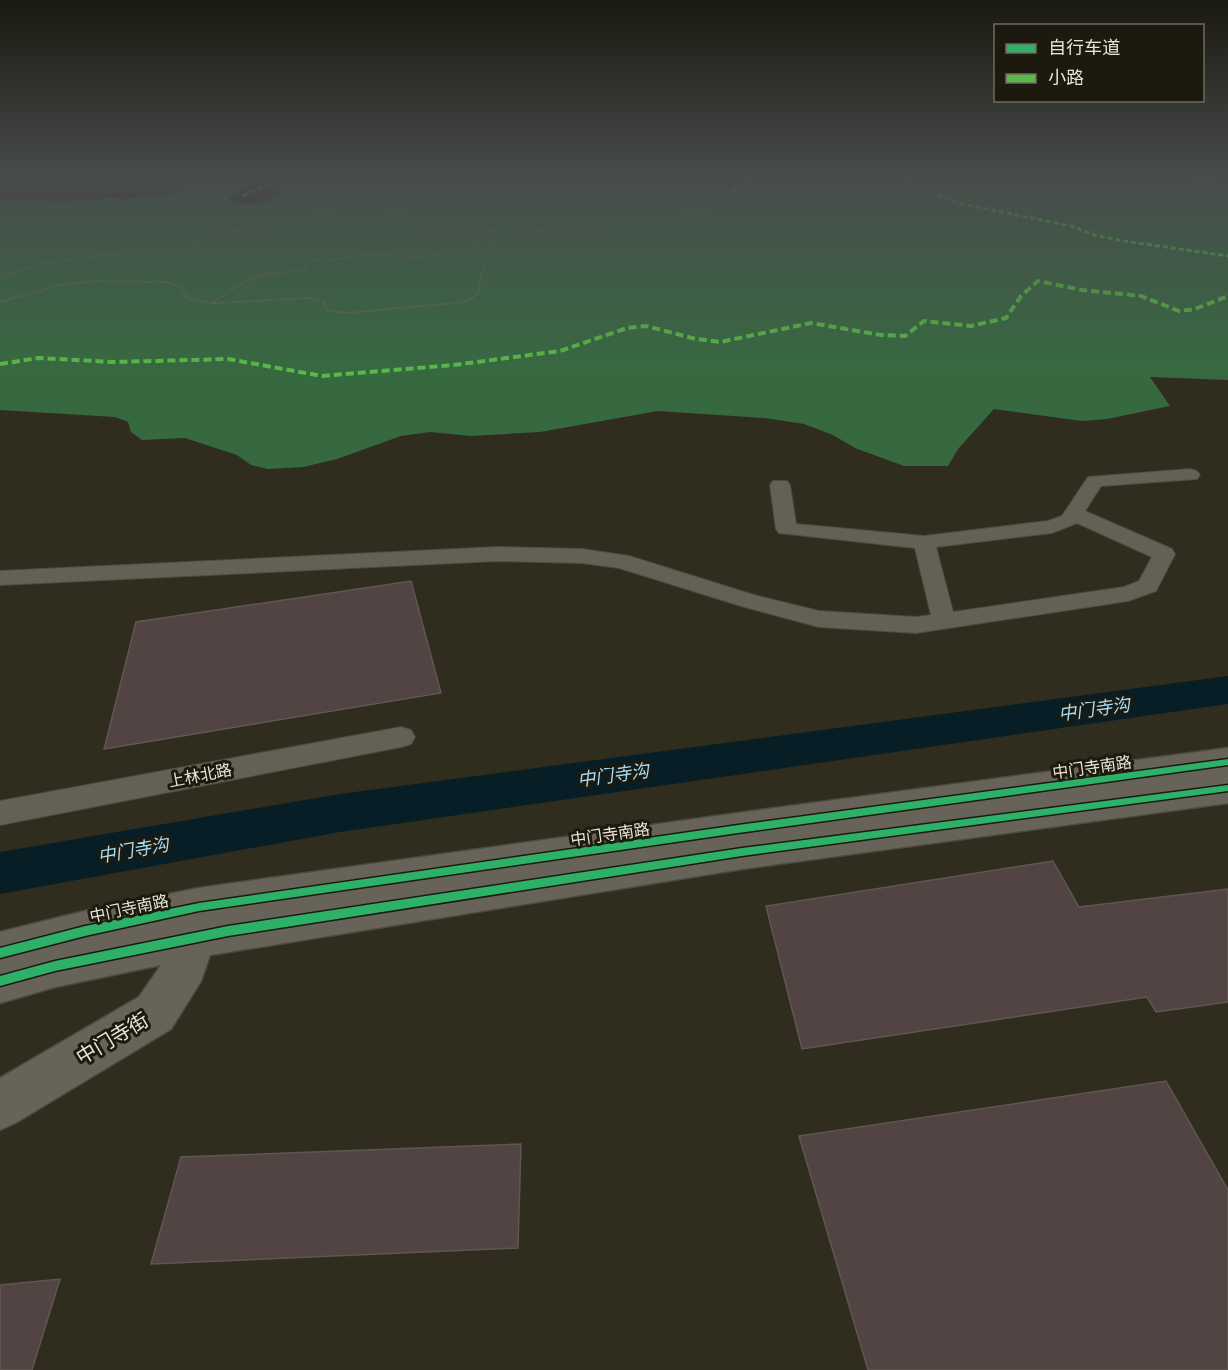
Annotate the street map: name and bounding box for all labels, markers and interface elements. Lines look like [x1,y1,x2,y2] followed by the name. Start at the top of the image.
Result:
[994,24,1204,102] legend
[1048,37,1120,58] text: 自行车道
[1048,67,1084,88] text: 小路
[1057,693,1133,724] water label: 中门寺沟
[1051,753,1133,781] street label: 中门寺南路
[576,759,652,790] water label: 中门寺沟
[167,760,233,790] street label: 上林北路
[569,820,651,848] street label: 中门寺南路
[96,833,172,867] water label: 中门寺沟
[88,891,170,925] street label: 中门寺南路
[72,1008,152,1068] street label: 中门寺街

